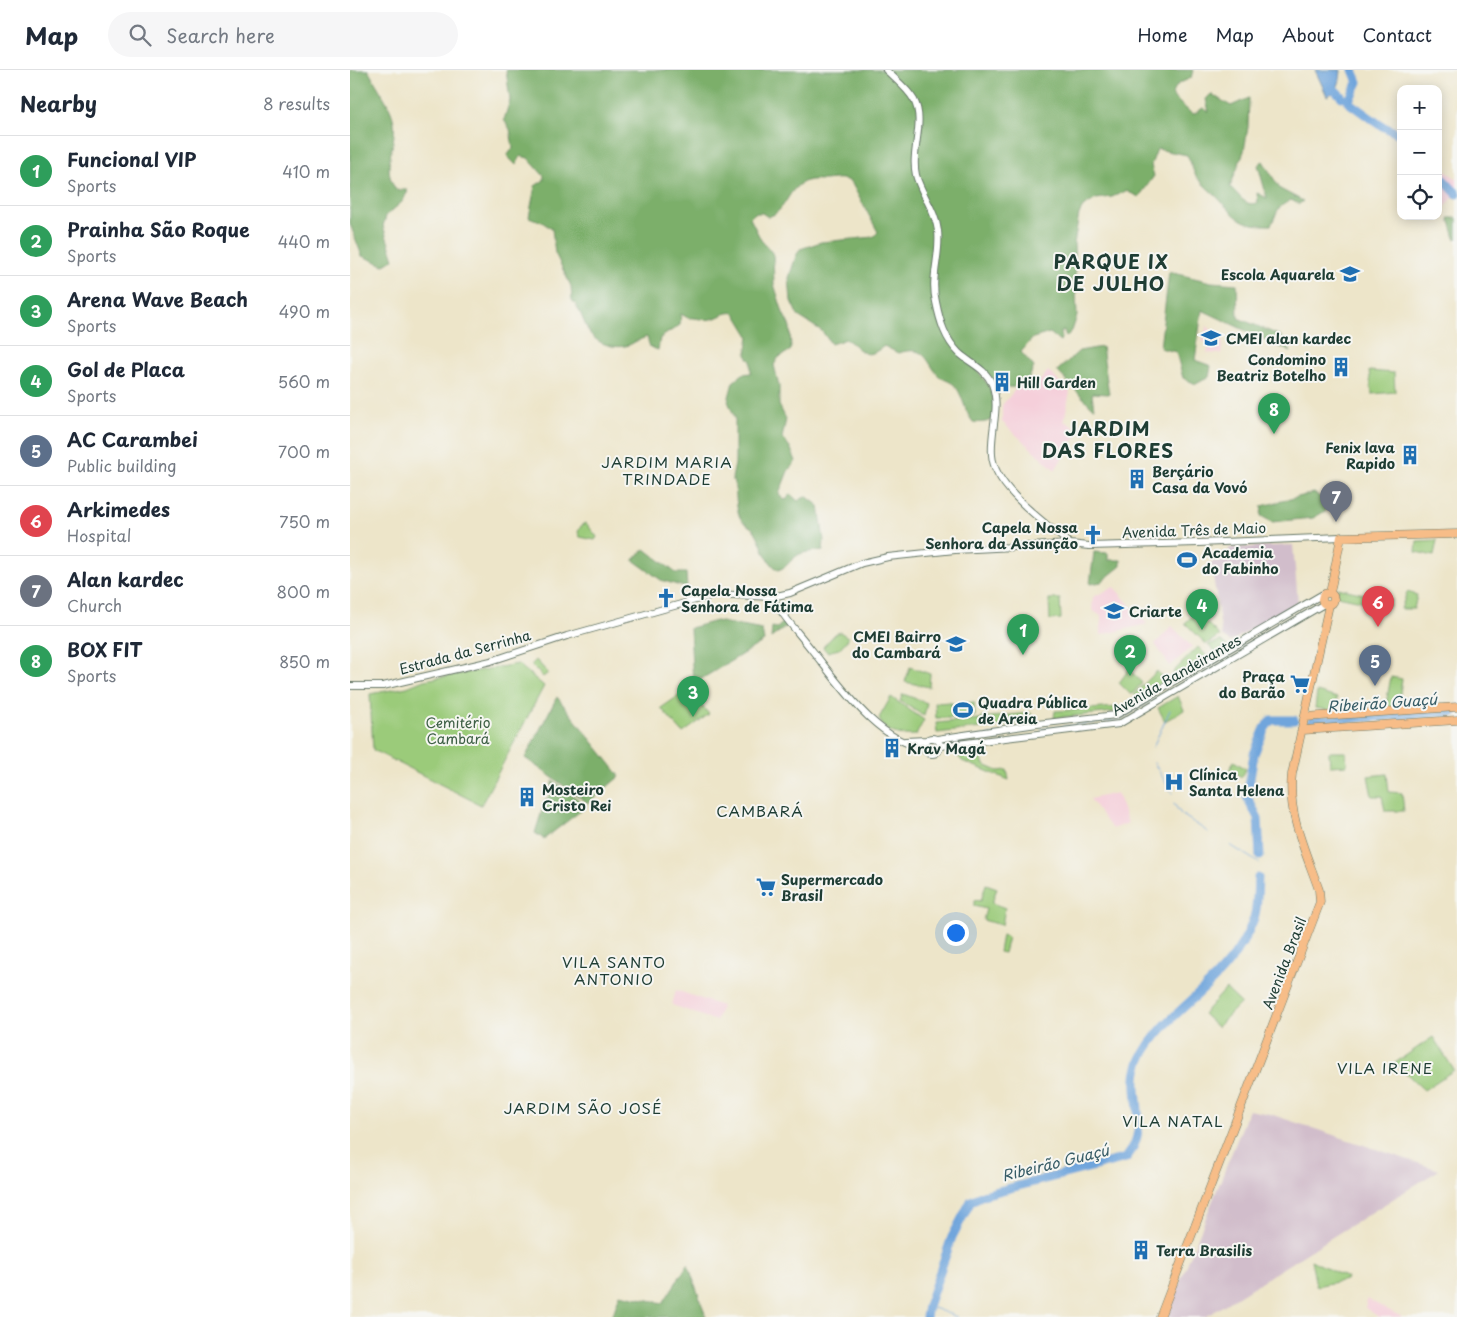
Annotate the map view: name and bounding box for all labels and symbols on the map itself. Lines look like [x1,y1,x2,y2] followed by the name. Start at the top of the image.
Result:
[1053,247,1169,297] district label: PARQUE IX DE JULHO
[1339,263,1361,285] school or university icon: Escola Aquarela
[1221,264,1336,285] place label: Escola Aquarela
[1200,327,1222,349] school or university icon: CMEI alan kardec
[1226,328,1351,349] place label: CMEI alan kardec
[1217,349,1326,386] place label: Condomino Beatriz Botelho
[1330,356,1352,378] building icon: Condomino Beatriz Botelho
[991,371,1013,393] building icon: Hill Garden
[1017,372,1096,393] place label: Hill Garden
[1258,393,1290,434] pin: 8
[1042,414,1174,464] district label: JARDIM DAS FLORES
[1325,437,1395,474] place label: Fenix lava Rapido
[1399,444,1421,466] building icon: Fenix lava Rapido
[601,450,733,490] district label: JARDIM MARIA TRINDADE
[1152,461,1247,498] place label: Berçário Casa da Vovó
[1126,468,1148,490] building icon: Berçário Casa da Vovó
[1320,481,1352,522] pin: 7
[925,517,1079,554] place label: Capela Nossa Senhora da Assunção
[1122,517,1267,543] street label: Avenida Três de Maio
[1082,524,1104,546] church icon: Capela Nossa Senhora da Assunção
[1201,542,1279,579] place label: Academia do Fabinho
[1176,549,1198,571] sports icon: Academia do Fabinho
[681,580,814,617] place label: Capela Nossa Senhora de Fátima
[1362,586,1394,627] pin: 6
[655,587,677,609] church icon: Capela Nossa Senhora de Fátima
[1186,589,1218,630] pin: 4
[1103,600,1125,622] school or university icon: Criarte
[1129,601,1182,622] place label: Criarte
[1007,614,1039,655] pin: 1
[397,624,533,680] street label: Estrada da Serrinha
[852,626,941,663] place label: CMEI Bairro do Cambará
[1107,629,1245,721] street label: Avenida Bandeirantes
[945,633,967,655] school or university icon: CMEI Bairro do Cambará
[1114,635,1146,676] pin: 2
[1359,645,1391,686] pin: 5
[1219,666,1285,703] place label: Praça do Barão
[1289,673,1311,695] supermarket icon: Praça do Barão
[677,676,709,717] pin: 3
[1327,687,1439,717] water label: Ribeirão Guaçú
[978,692,1088,729] place label: Quadra Pública de Areia
[952,699,974,721] sports icon: Quadra Pública de Areia
[426,712,491,749] park label: Cemitério Cambará
[881,737,903,759] building icon: Krav Magá
[907,738,986,759] place label: Krav Magá
[1189,764,1285,801] place label: Clínica Santa Helena
[1163,771,1185,793] hospital icon: Clínica Santa Helena
[542,779,611,816] place label: Mosteiro Cristo Rei
[516,786,538,808] building icon: Mosteiro Cristo Rei
[716,799,804,822] district label: CAMBARÁ
[781,869,883,906] place label: Supermercado Brasil
[755,876,777,898] supermarket icon: Supermercado Brasil
[1257,914,1311,1012] street label: Avenida Brasil
[943,920,969,946] your location
[562,950,666,990] district label: VILA SANTO ANTONIO
[1337,1056,1433,1079] district label: VILA IRENE
[504,1096,662,1119] district label: JARDIM SÃO JOSÉ
[1122,1109,1224,1132] district label: VILA NATAL
[999,1137,1112,1186] water label: Ribeirão Guaçú
[1130,1239,1152,1261] building icon: Terra Brasilis
[1156,1240,1252,1261] place label: Terra Brasilis

